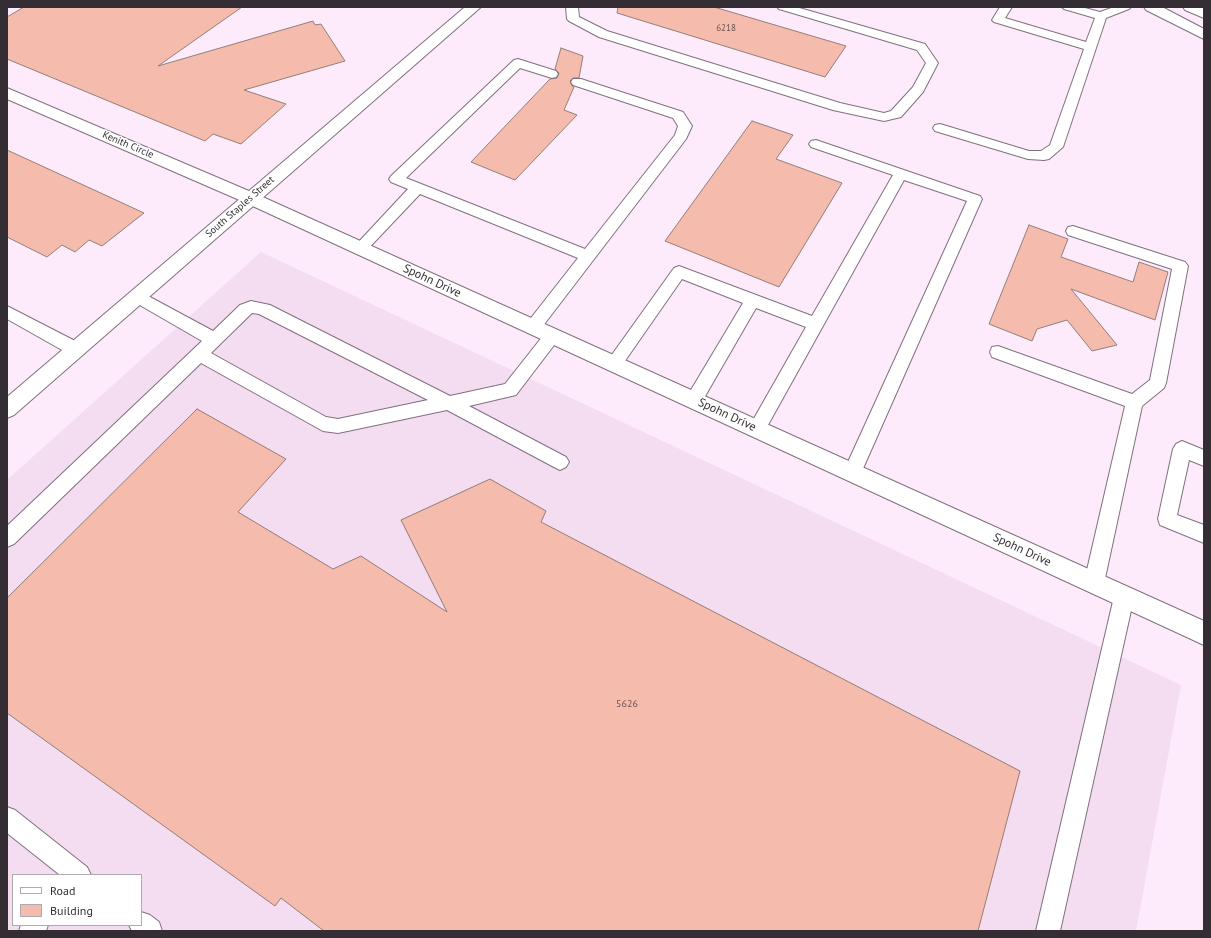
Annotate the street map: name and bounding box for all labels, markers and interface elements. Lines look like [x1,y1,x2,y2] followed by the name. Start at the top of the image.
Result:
[716,23,736,33] house number: 6218
[100,129,156,161] street label: Kenith Circle
[203,174,277,240] street label: South Staples Street
[401,261,463,301] street label: Spohn Drive
[696,395,758,435] street label: Spohn Drive
[991,530,1053,570] street label: Spohn Drive
[616,698,638,710] house number: 5626
[12,874,142,926] legend
[50,883,75,898] text: Road
[50,903,93,918] text: Building

